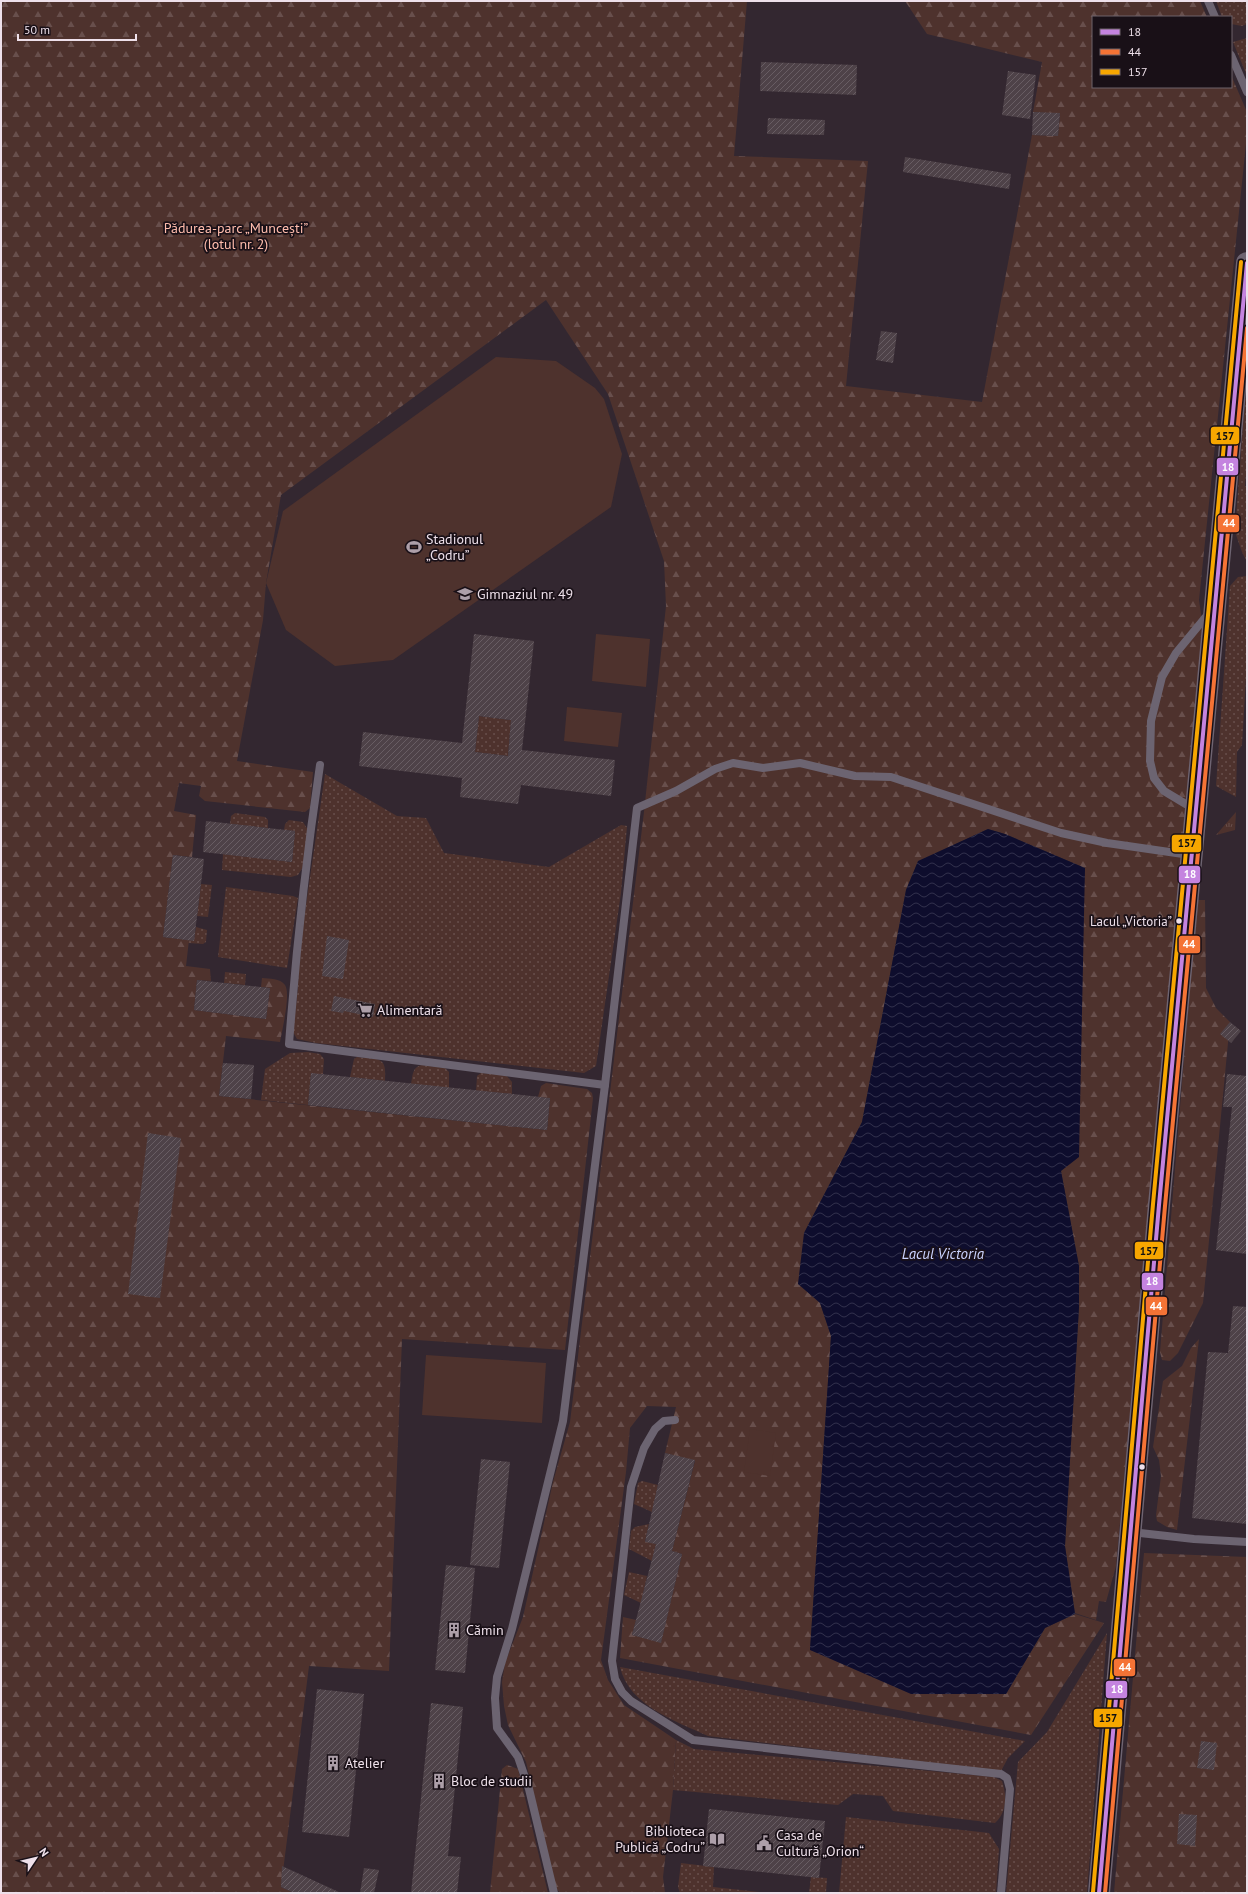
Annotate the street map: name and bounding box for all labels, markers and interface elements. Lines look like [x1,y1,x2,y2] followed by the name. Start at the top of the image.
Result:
[18,16,136,42] scale bar
[1092,16,1232,88] legend
[24,22,50,37] text: 50 m
[1128,24,1141,39] text: 18
[1128,44,1142,59] text: 44
[1128,64,1148,79] text: 157
[164,219,309,253] park label: Pădurea-parc „Muncești” (lotul nr. 2)
[1210,426,1240,445] line badge: 157
[1216,429,1234,443] text: 157
[1216,457,1239,476] line badge: 18
[1222,460,1234,474] text: 18
[1217,514,1240,533] line badge: 44
[1223,516,1236,530] text: 44
[426,530,483,564] place label: Stadionul „Codru”
[405,538,423,556] sports icon: Stadionul „Codru”
[456,585,474,603] school or university icon: Gimnaziul nr. 49
[477,585,573,603] place label: Gimnaziul nr. 49
[1171,834,1202,853] line badge: 157
[1178,836,1196,850] text: 157
[1178,865,1201,884] line badge: 18
[1184,867,1196,881] text: 18
[1090,913,1172,930] place label: Lacul „Victoria”
[1174,916,1184,926] marker: Lacul „Victoria”
[1178,935,1201,954] line badge: 44
[1183,937,1196,951] text: 44
[356,1001,374,1019] supermarket icon: Alimentară
[377,1001,443,1019] place label: Alimentară
[1134,1241,1164,1260] line badge: 157
[902,1244,985,1263] water label: Lacul Victoria
[1140,1244,1158,1258] text: 157
[1141,1272,1164,1291] line badge: 18
[1146,1274,1158,1288] text: 18
[1145,1296,1168,1316] line badge: 44
[1150,1299,1163,1313] text: 44
[1137,1462,1147,1472] unlabelled marker
[445,1621,463,1639] building icon: Cămin
[466,1621,504,1639] place label: Cămin
[1113,1658,1136,1677] line badge: 44
[1119,1660,1132,1674] text: 44
[1105,1680,1128,1699] line badge: 18
[1111,1682,1123,1696] text: 18
[1093,1708,1123,1728] line badge: 157
[1099,1711,1117,1725] text: 157
[324,1754,342,1772] building icon: Atelier
[345,1754,385,1772] place label: Atelier
[430,1772,448,1790] building icon: Bloc de studii
[451,1772,532,1790] place label: Bloc de studii
[615,1822,705,1856] place label: Biblioteca Publică „Codru”
[776,1826,864,1860] place label: Casa de Cultură „Orion“
[708,1830,726,1848] library icon: Biblioteca Publică „Codru”
[755,1834,773,1852] public building icon: Casa de Cultură „Orion“
[16,1838,56,1878] north arrow
[36,1845,52,1859] text: N

